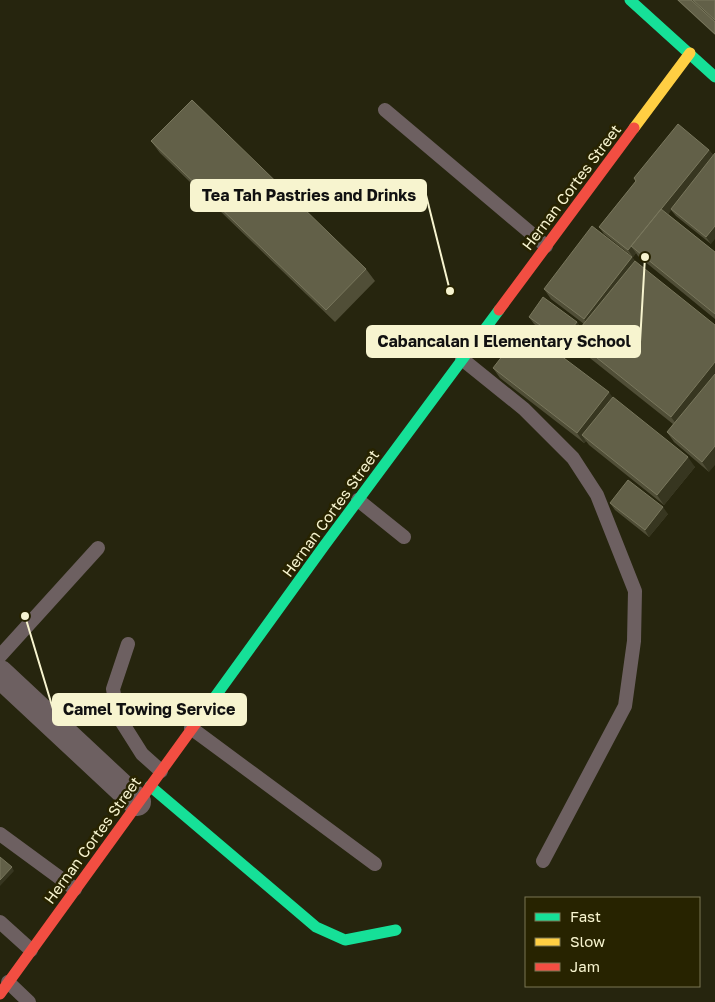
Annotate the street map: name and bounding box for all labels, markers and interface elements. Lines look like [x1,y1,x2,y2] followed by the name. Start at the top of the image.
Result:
[518,121,624,253] street label: Hernan Cortes Street
[191,180,426,211] callout: Tea Tah Pastries and Drinks
[202,185,416,205] text: Tea Tah Pastries and Drinks
[367,326,640,357] callout: Cabancalan I Elementary School
[377,331,631,351] text: Cabancalan I Elementary School
[278,446,382,580] street label: Hernan Cortes Street
[53,694,246,725] callout: Camel Towing Service
[63,699,235,719] text: Camel Towing Service
[40,773,144,907] street label: Hernan Cortes Street
[525,897,700,987] legend
[570,907,601,925] text: Fast
[570,932,605,950] text: Slow
[570,957,600,975] text: Jam

